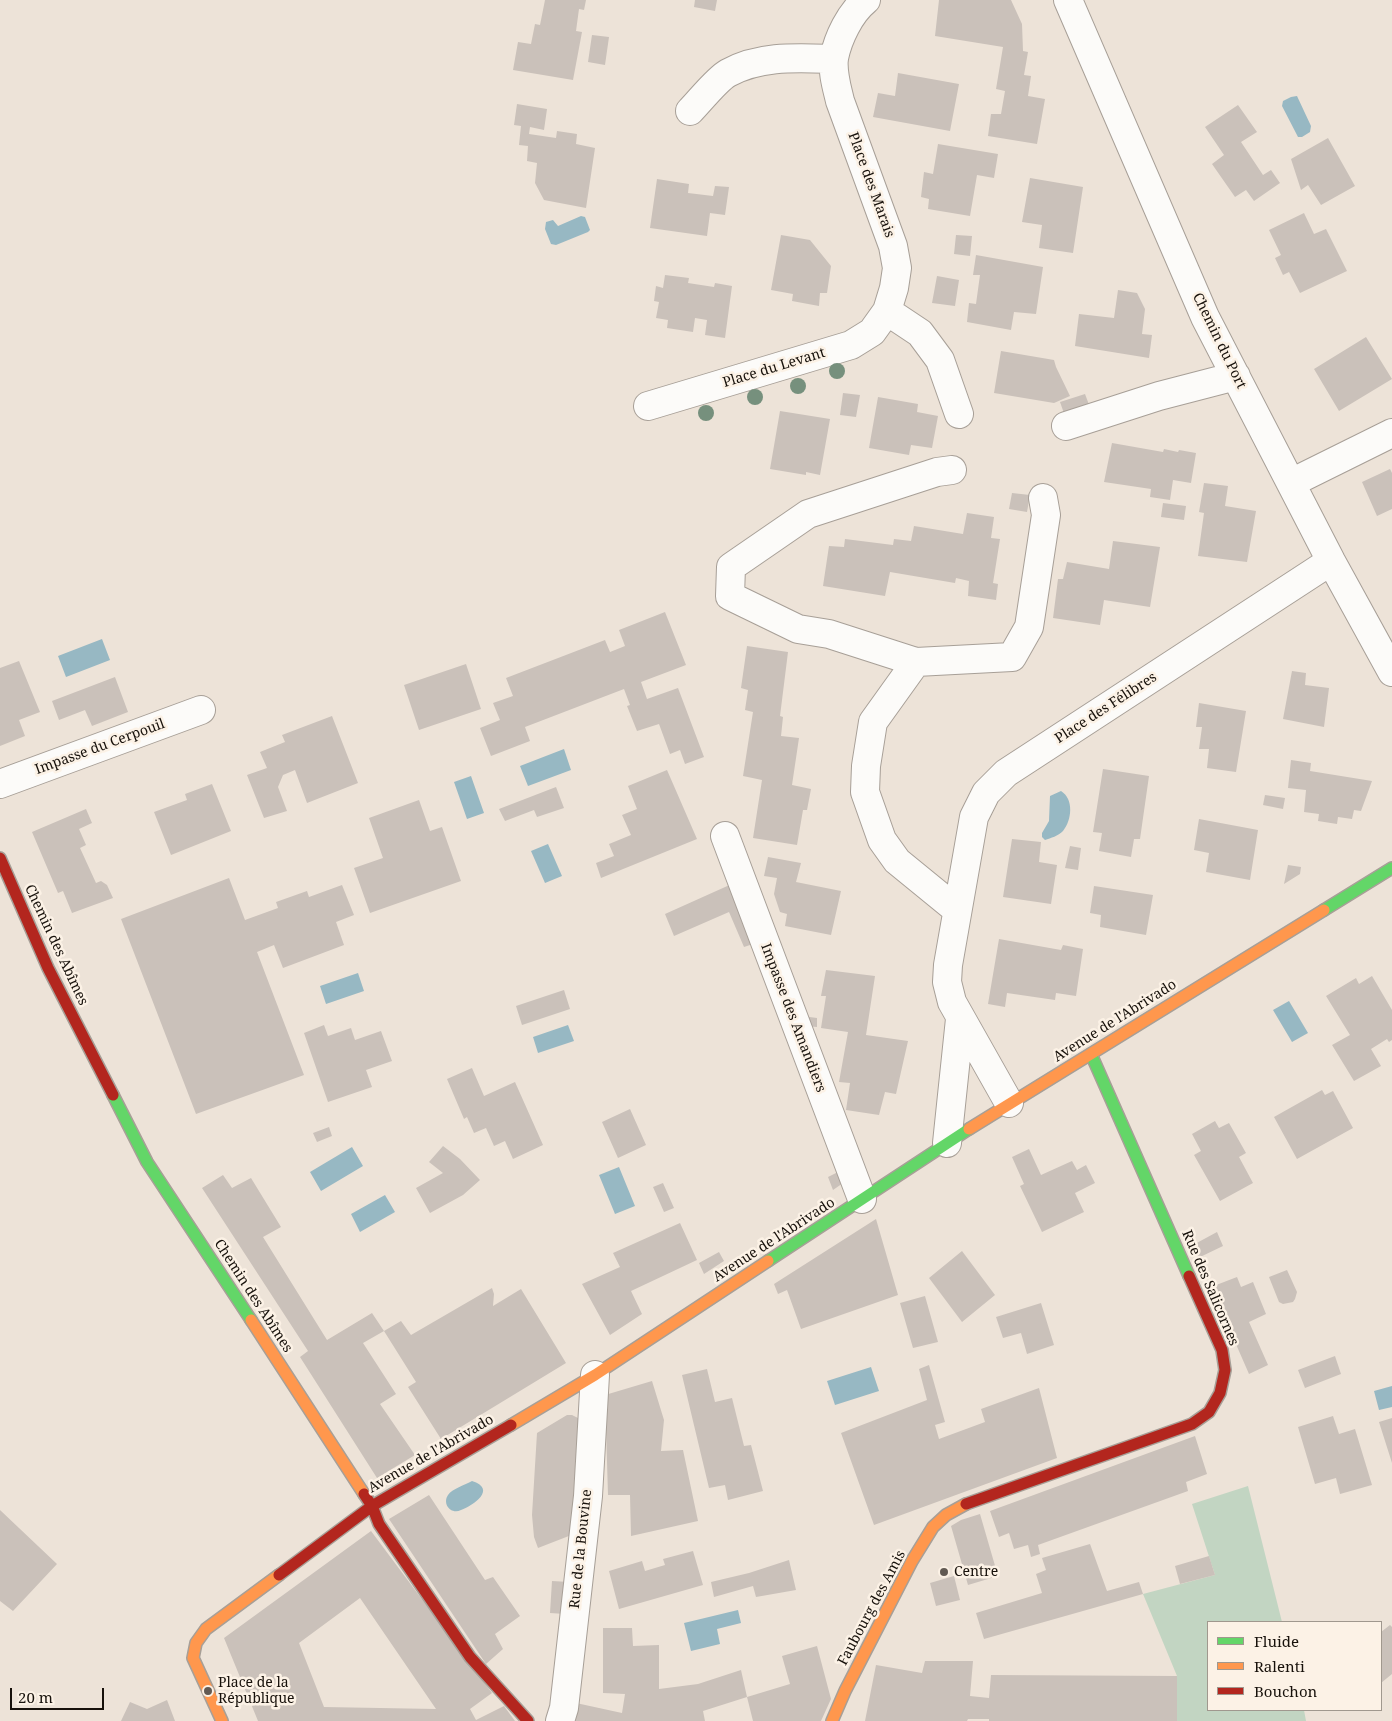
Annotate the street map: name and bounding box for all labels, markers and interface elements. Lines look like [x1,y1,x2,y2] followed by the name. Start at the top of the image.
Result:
[844,130,898,240] street label: Place des Marais
[1189,290,1249,392] street label: Chemin du Port
[721,344,827,392] street label: Place du Levant
[1052,669,1160,747] street label: Place des Félibres
[33,716,167,778] street label: Impasse du Cerpouil
[21,882,91,1008] street label: Chemin des Abîmes
[757,941,829,1095] street label: Impasse des Amandiers
[1050,976,1180,1066] street label: Avenue de l'Abrivado
[710,1194,838,1286] street label: Avenue de l'Abrivado
[1178,1228,1242,1348] street label: Rue des Salicornes
[210,1236,296,1356] street label: Chemin des Abîmes
[365,1411,497,1497] street label: Avenue de l'Abrivado
[566,1488,596,1610] street label: Rue de la Bouvine
[835,1548,909,1668] street label: Faubourg des Amis
[954,1564,998,1580] place label: Centre
[938,1566,950,1578] marker: Centre
[1207,1621,1382,1711] legend
[1254,1631,1299,1651] text: Fluide
[1254,1656,1305,1676] text: Ralenti
[218,1675,295,1708] place label: Place de la République
[12,1678,106,1710] scale bar
[1254,1681,1317,1701] text: Bouchon
[202,1685,214,1697] marker: Place de la République
[18,1687,53,1707] text: 20 m

